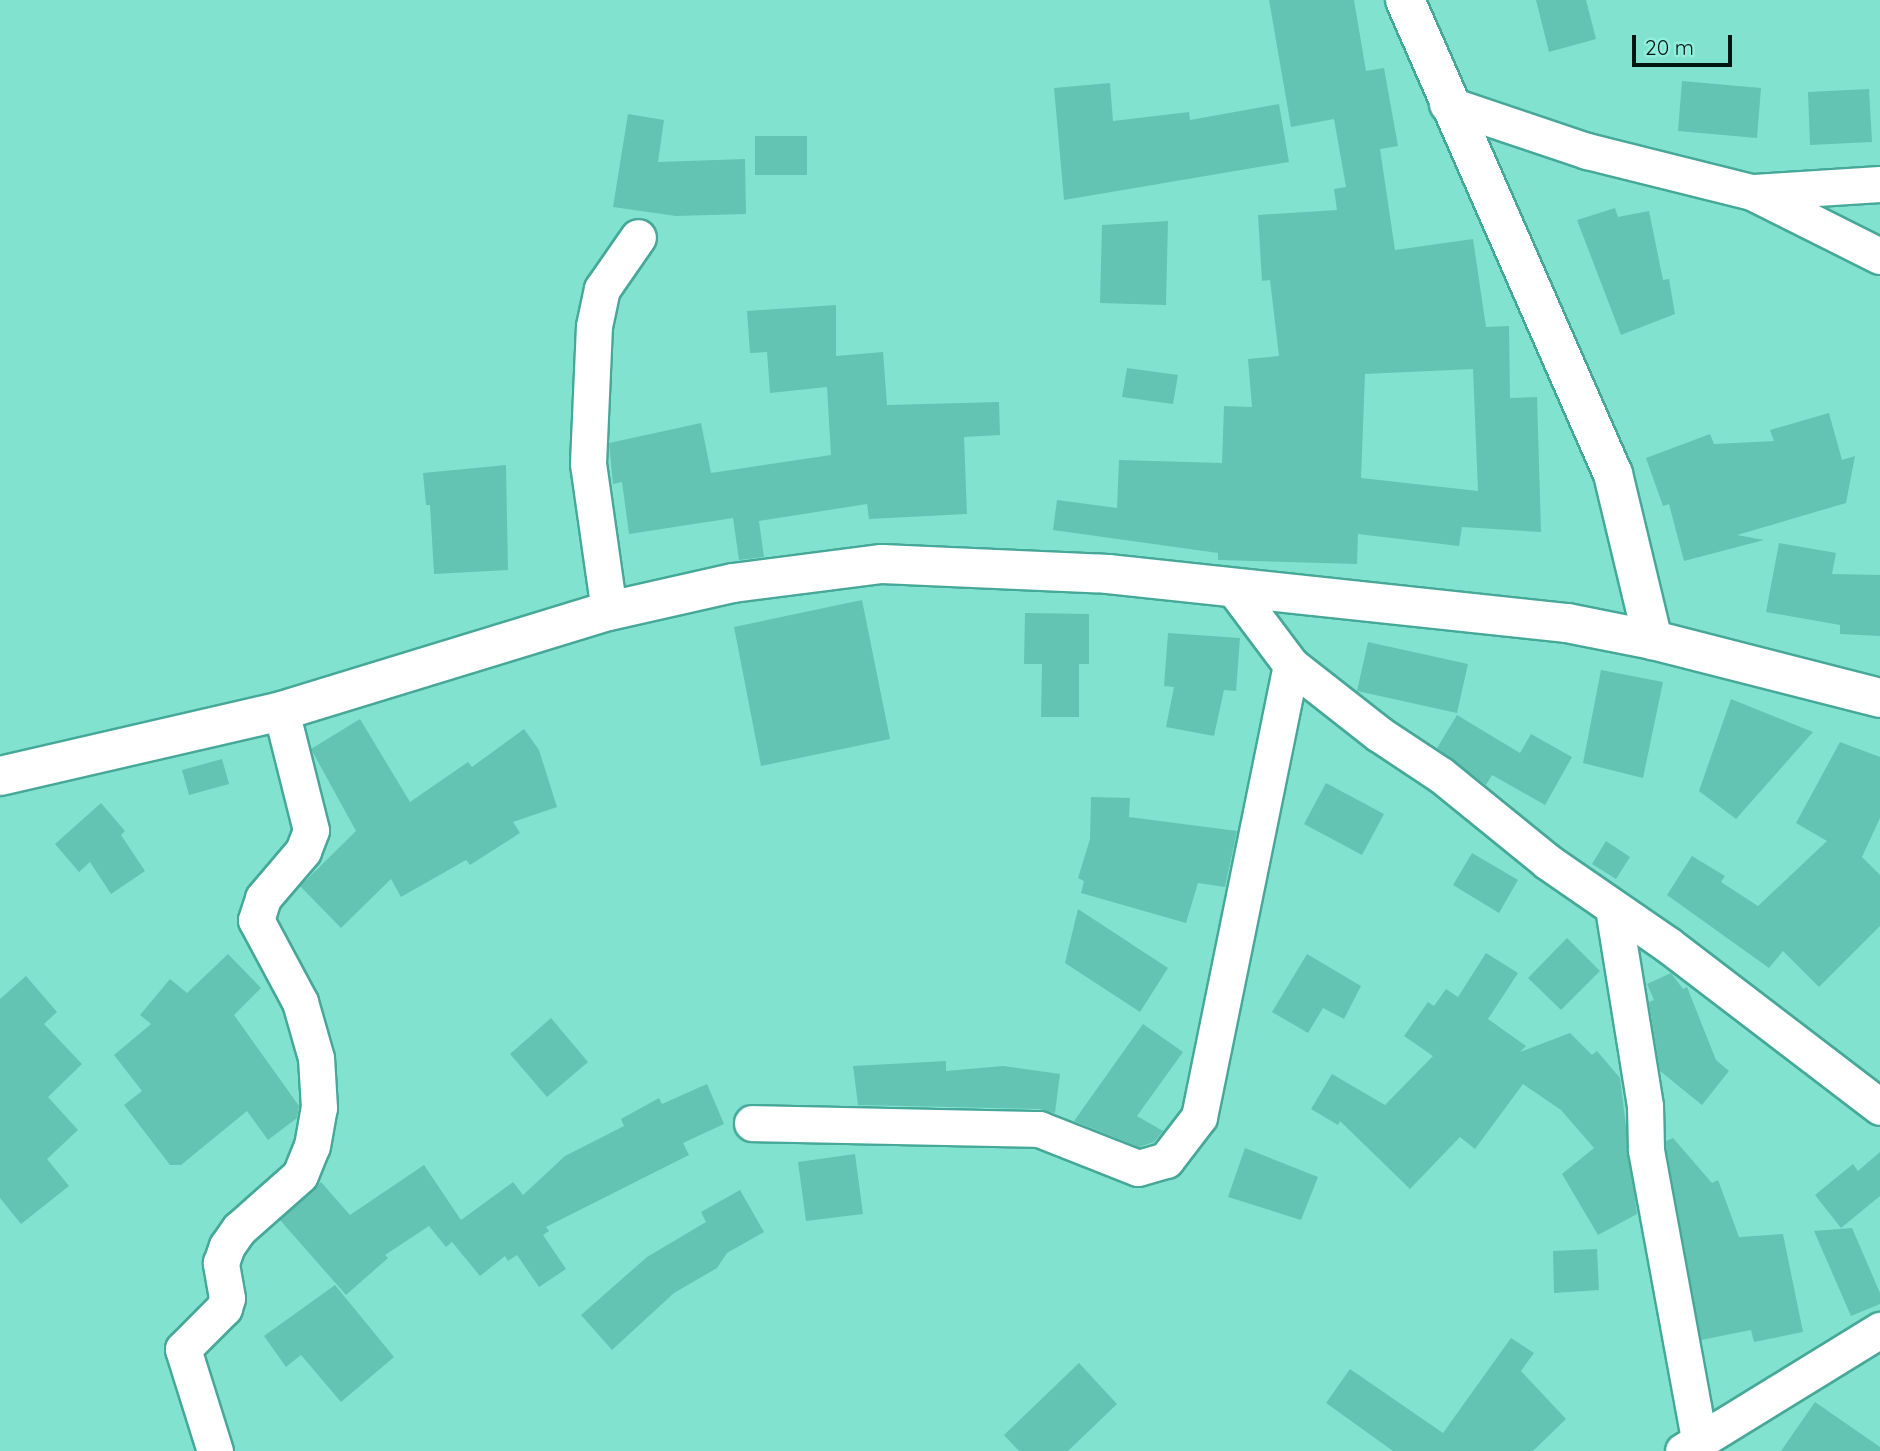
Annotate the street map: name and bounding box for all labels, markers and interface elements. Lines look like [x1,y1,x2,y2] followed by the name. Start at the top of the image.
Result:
[1635,21,1735,65] scale bar
[1645,34,1694,60] text: 20 m

